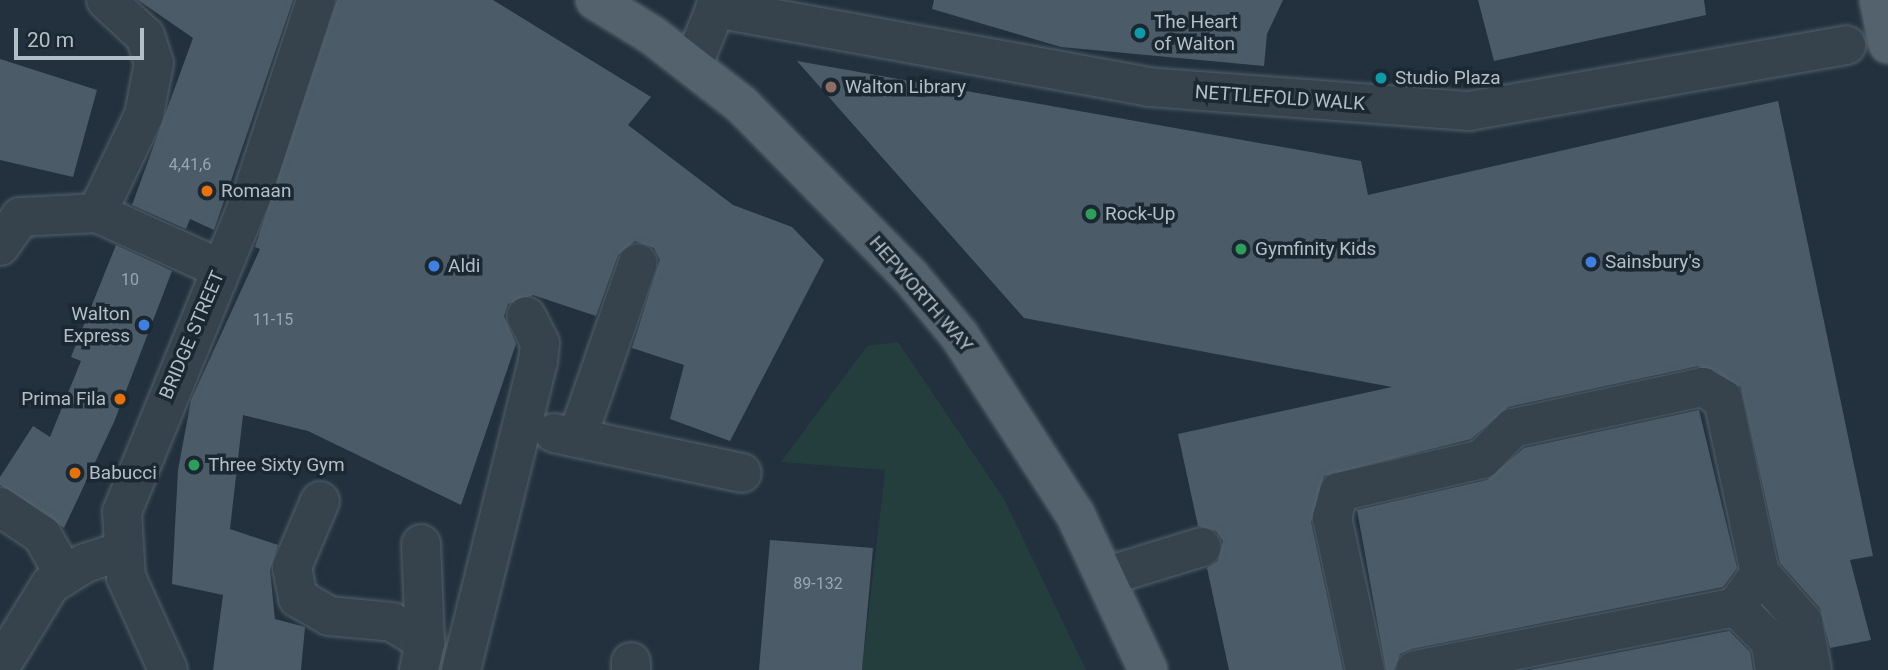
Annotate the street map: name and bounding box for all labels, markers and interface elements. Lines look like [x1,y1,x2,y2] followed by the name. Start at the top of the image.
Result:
[1154,11,1238,55] place label: The Heart of Walton
[18,14,147,58] scale bar
[1132,25,1148,41] marker: The Heart of Walton
[27,28,74,52] text: 20 m
[1395,67,1501,89] place label: Studio Plaza
[1373,70,1389,86] marker: Studio Plaza
[845,76,966,98] place label: Walton Library
[823,79,839,95] marker: Walton Library
[1194,81,1366,115] street label: NETTLEFOLD WALK
[169,155,211,175] house number: 4,41,6
[221,180,291,202] place label: Romaan
[199,183,215,199] marker: Romaan
[1105,203,1175,225] place label: Rock-Up
[1083,206,1099,222] marker: Rock-Up
[864,231,978,357] street label: HEPWORTH WAY
[1255,238,1376,260] place label: Gymfinity Kids
[1233,241,1249,257] marker: Gymfinity Kids
[1605,251,1701,273] place label: Sainsbury's
[1583,254,1599,270] marker: Sainsbury's
[448,255,480,277] place label: Aldi
[426,258,442,274] marker: Aldi
[155,267,229,403] street label: BRIDGE STREET
[121,270,139,290] house number: 10
[63,303,130,347] place label: Walton Express
[253,310,293,330] house number: 11-15
[136,317,152,333] marker: Walton Express
[21,388,106,410] place label: Prima Fila
[112,391,128,407] marker: Prima Fila
[208,454,345,476] place label: Three Sixty Gym
[186,457,202,473] marker: Three Sixty Gym
[89,462,157,484] place label: Babucci
[67,465,83,481] marker: Babucci
[793,574,843,594] house number: 89-132

